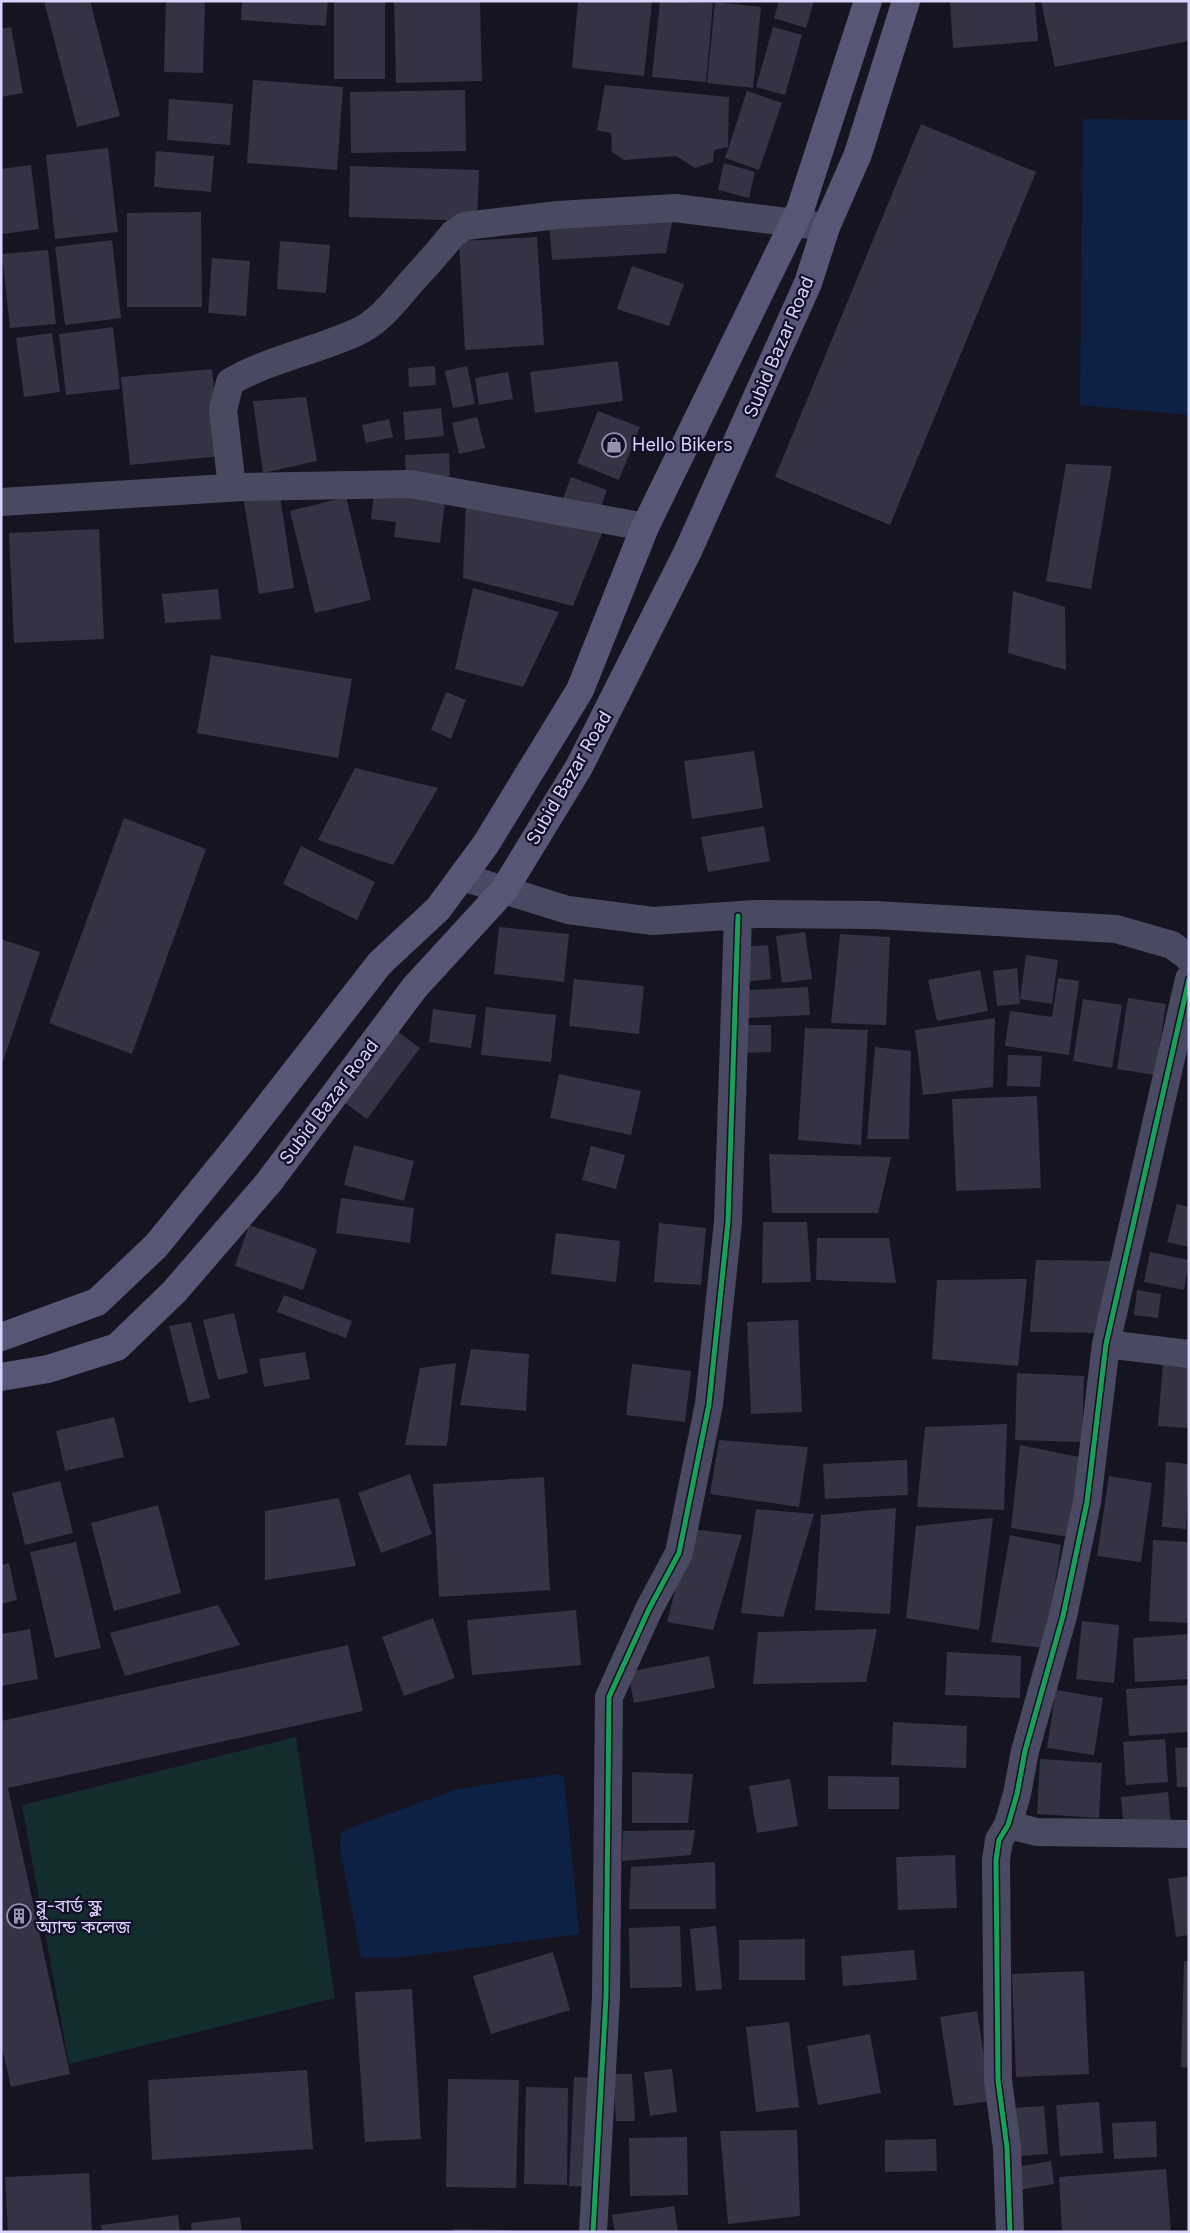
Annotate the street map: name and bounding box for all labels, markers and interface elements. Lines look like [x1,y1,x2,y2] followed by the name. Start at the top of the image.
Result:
[739,273,818,420] street label: Subid Bazar Road
[601,432,627,458] shop icon: Hello Bikers
[632,434,733,455] place label: Hello Bikers
[522,707,615,848] street label: Subid Bazar Road
[275,1035,382,1168] street label: Subid Bazar Road
[35,1895,131,1937] place label: ব্লু-বার্ড স্কুল অ্যান্ড কলেজ
[6,1903,32,1929] building icon: ব্লু-বার্ড স্কুল অ্যান্ড কলেজ

